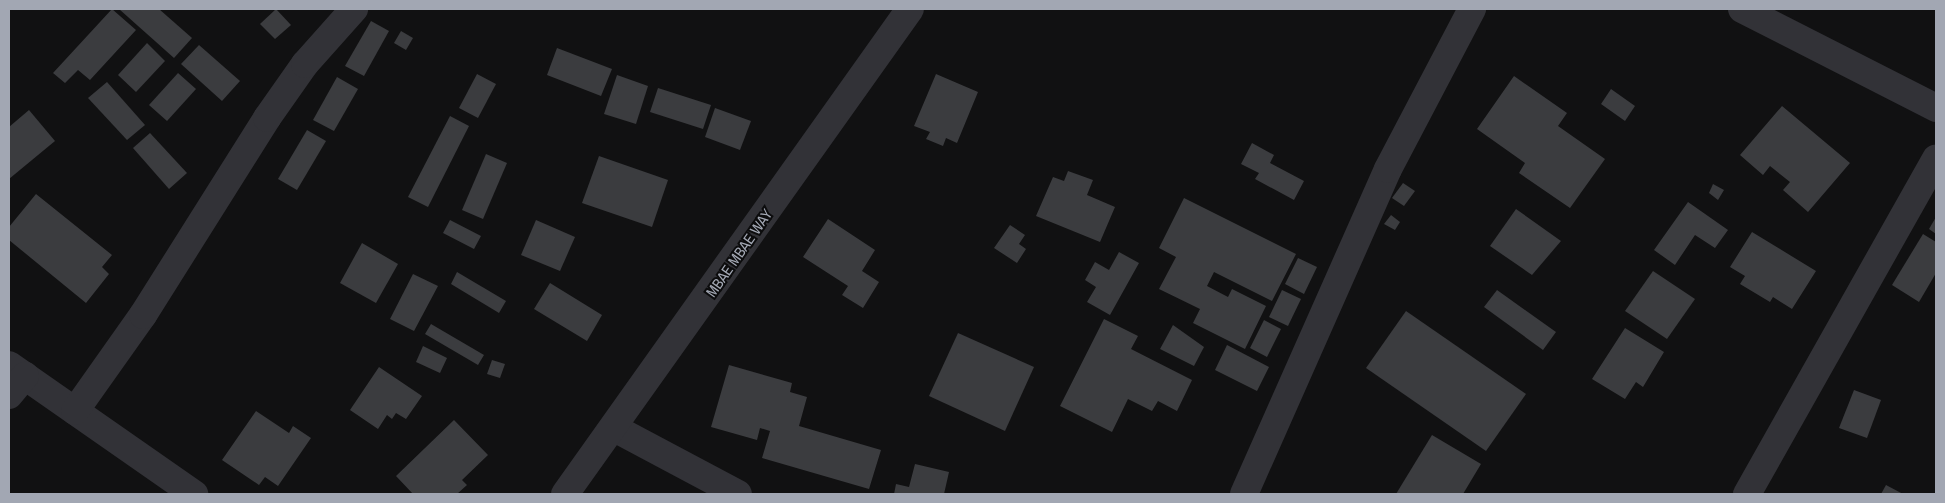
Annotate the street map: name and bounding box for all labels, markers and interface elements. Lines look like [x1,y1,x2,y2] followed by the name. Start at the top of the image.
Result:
[702,206,776,300] street label: MBAE MBAE WAY

